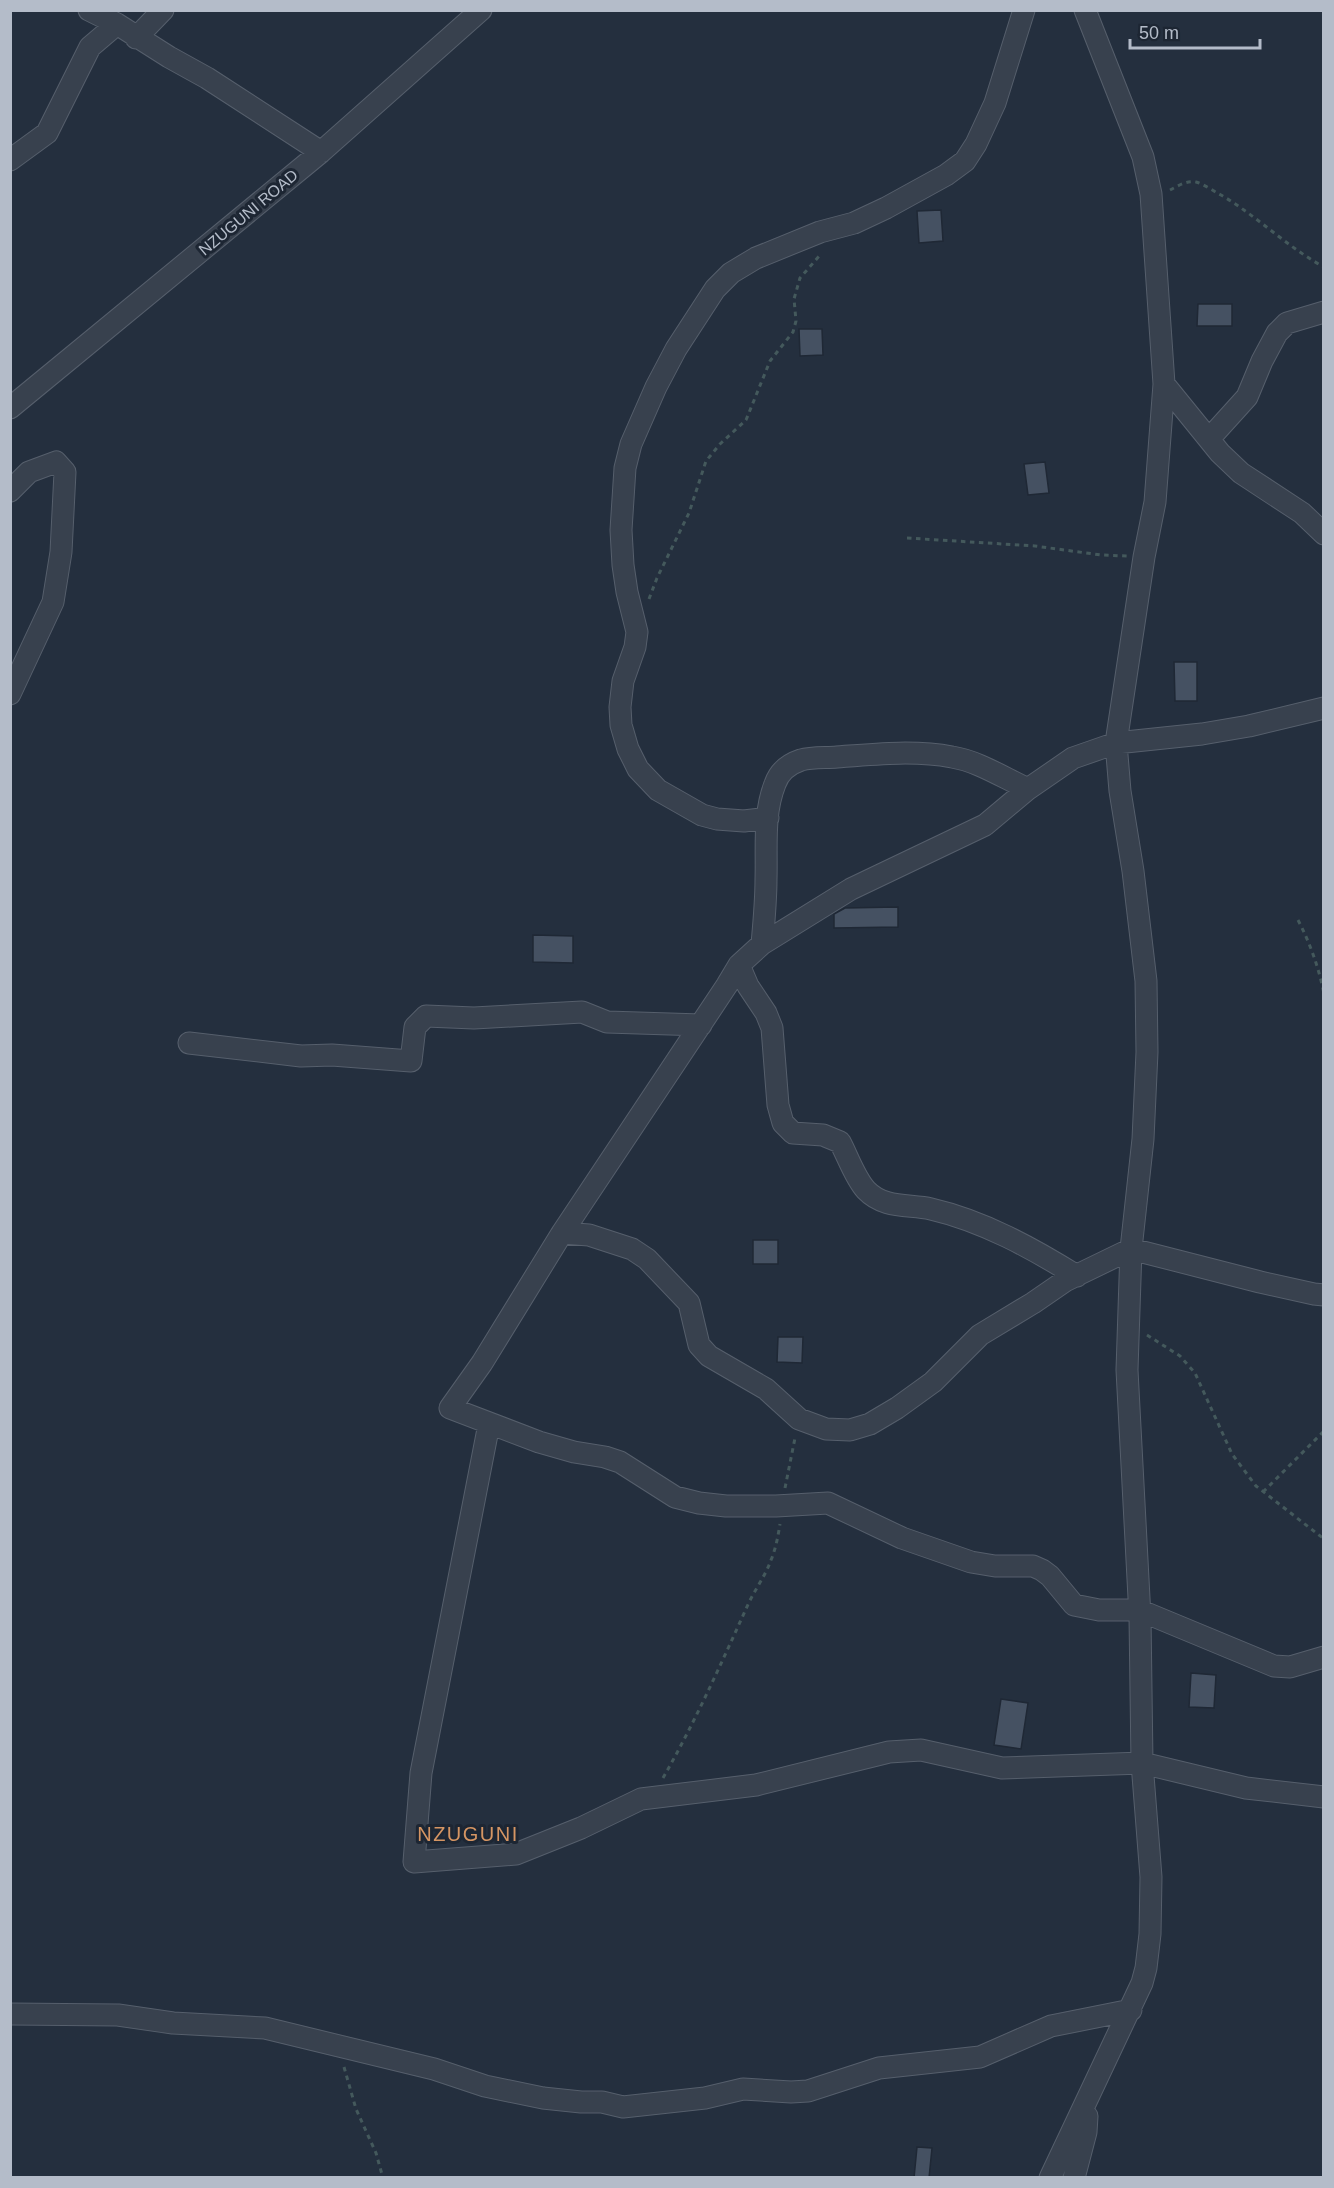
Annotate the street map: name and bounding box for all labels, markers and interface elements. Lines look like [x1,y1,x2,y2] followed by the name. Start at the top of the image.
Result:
[1130,12,1260,50] scale bar
[1139,23,1179,43] text: 50 m
[196,166,301,259] street label: NZUGUNI ROAD
[417,1823,519,1845] district label: NZUGUNI

